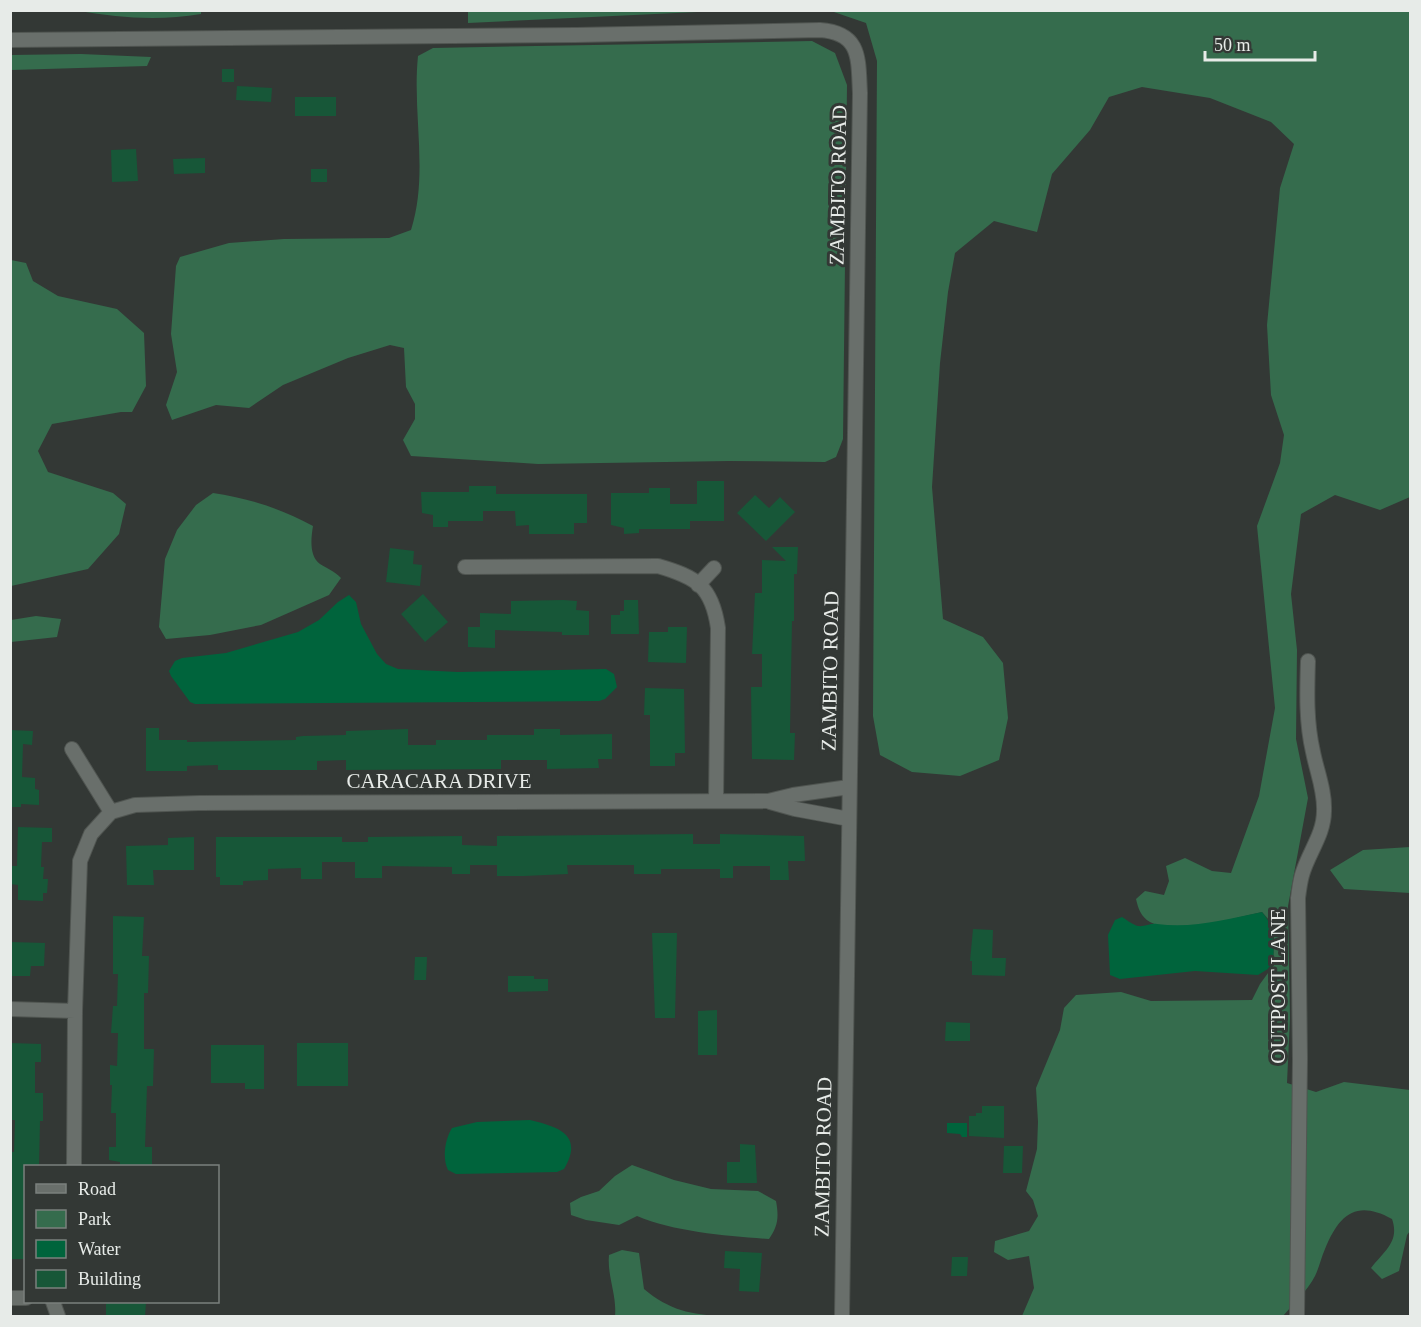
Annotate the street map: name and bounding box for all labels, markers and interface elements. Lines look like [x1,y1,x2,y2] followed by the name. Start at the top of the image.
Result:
[1205,24,1314,62] scale bar
[1214,35,1251,55] text: 50 m
[825,105,851,265] street label: ZAMBITO ROAD
[817,591,843,751] street label: ZAMBITO ROAD
[347,769,531,793] street label: CARACARA DRIVE
[1266,908,1290,1064] street label: OUTPOST LANE
[810,1077,836,1237] street label: ZAMBITO ROAD
[24,1165,219,1303] legend
[78,1179,116,1199] text: Road
[78,1209,111,1229] text: Park
[78,1239,121,1259] text: Water
[78,1269,141,1289] text: Building

